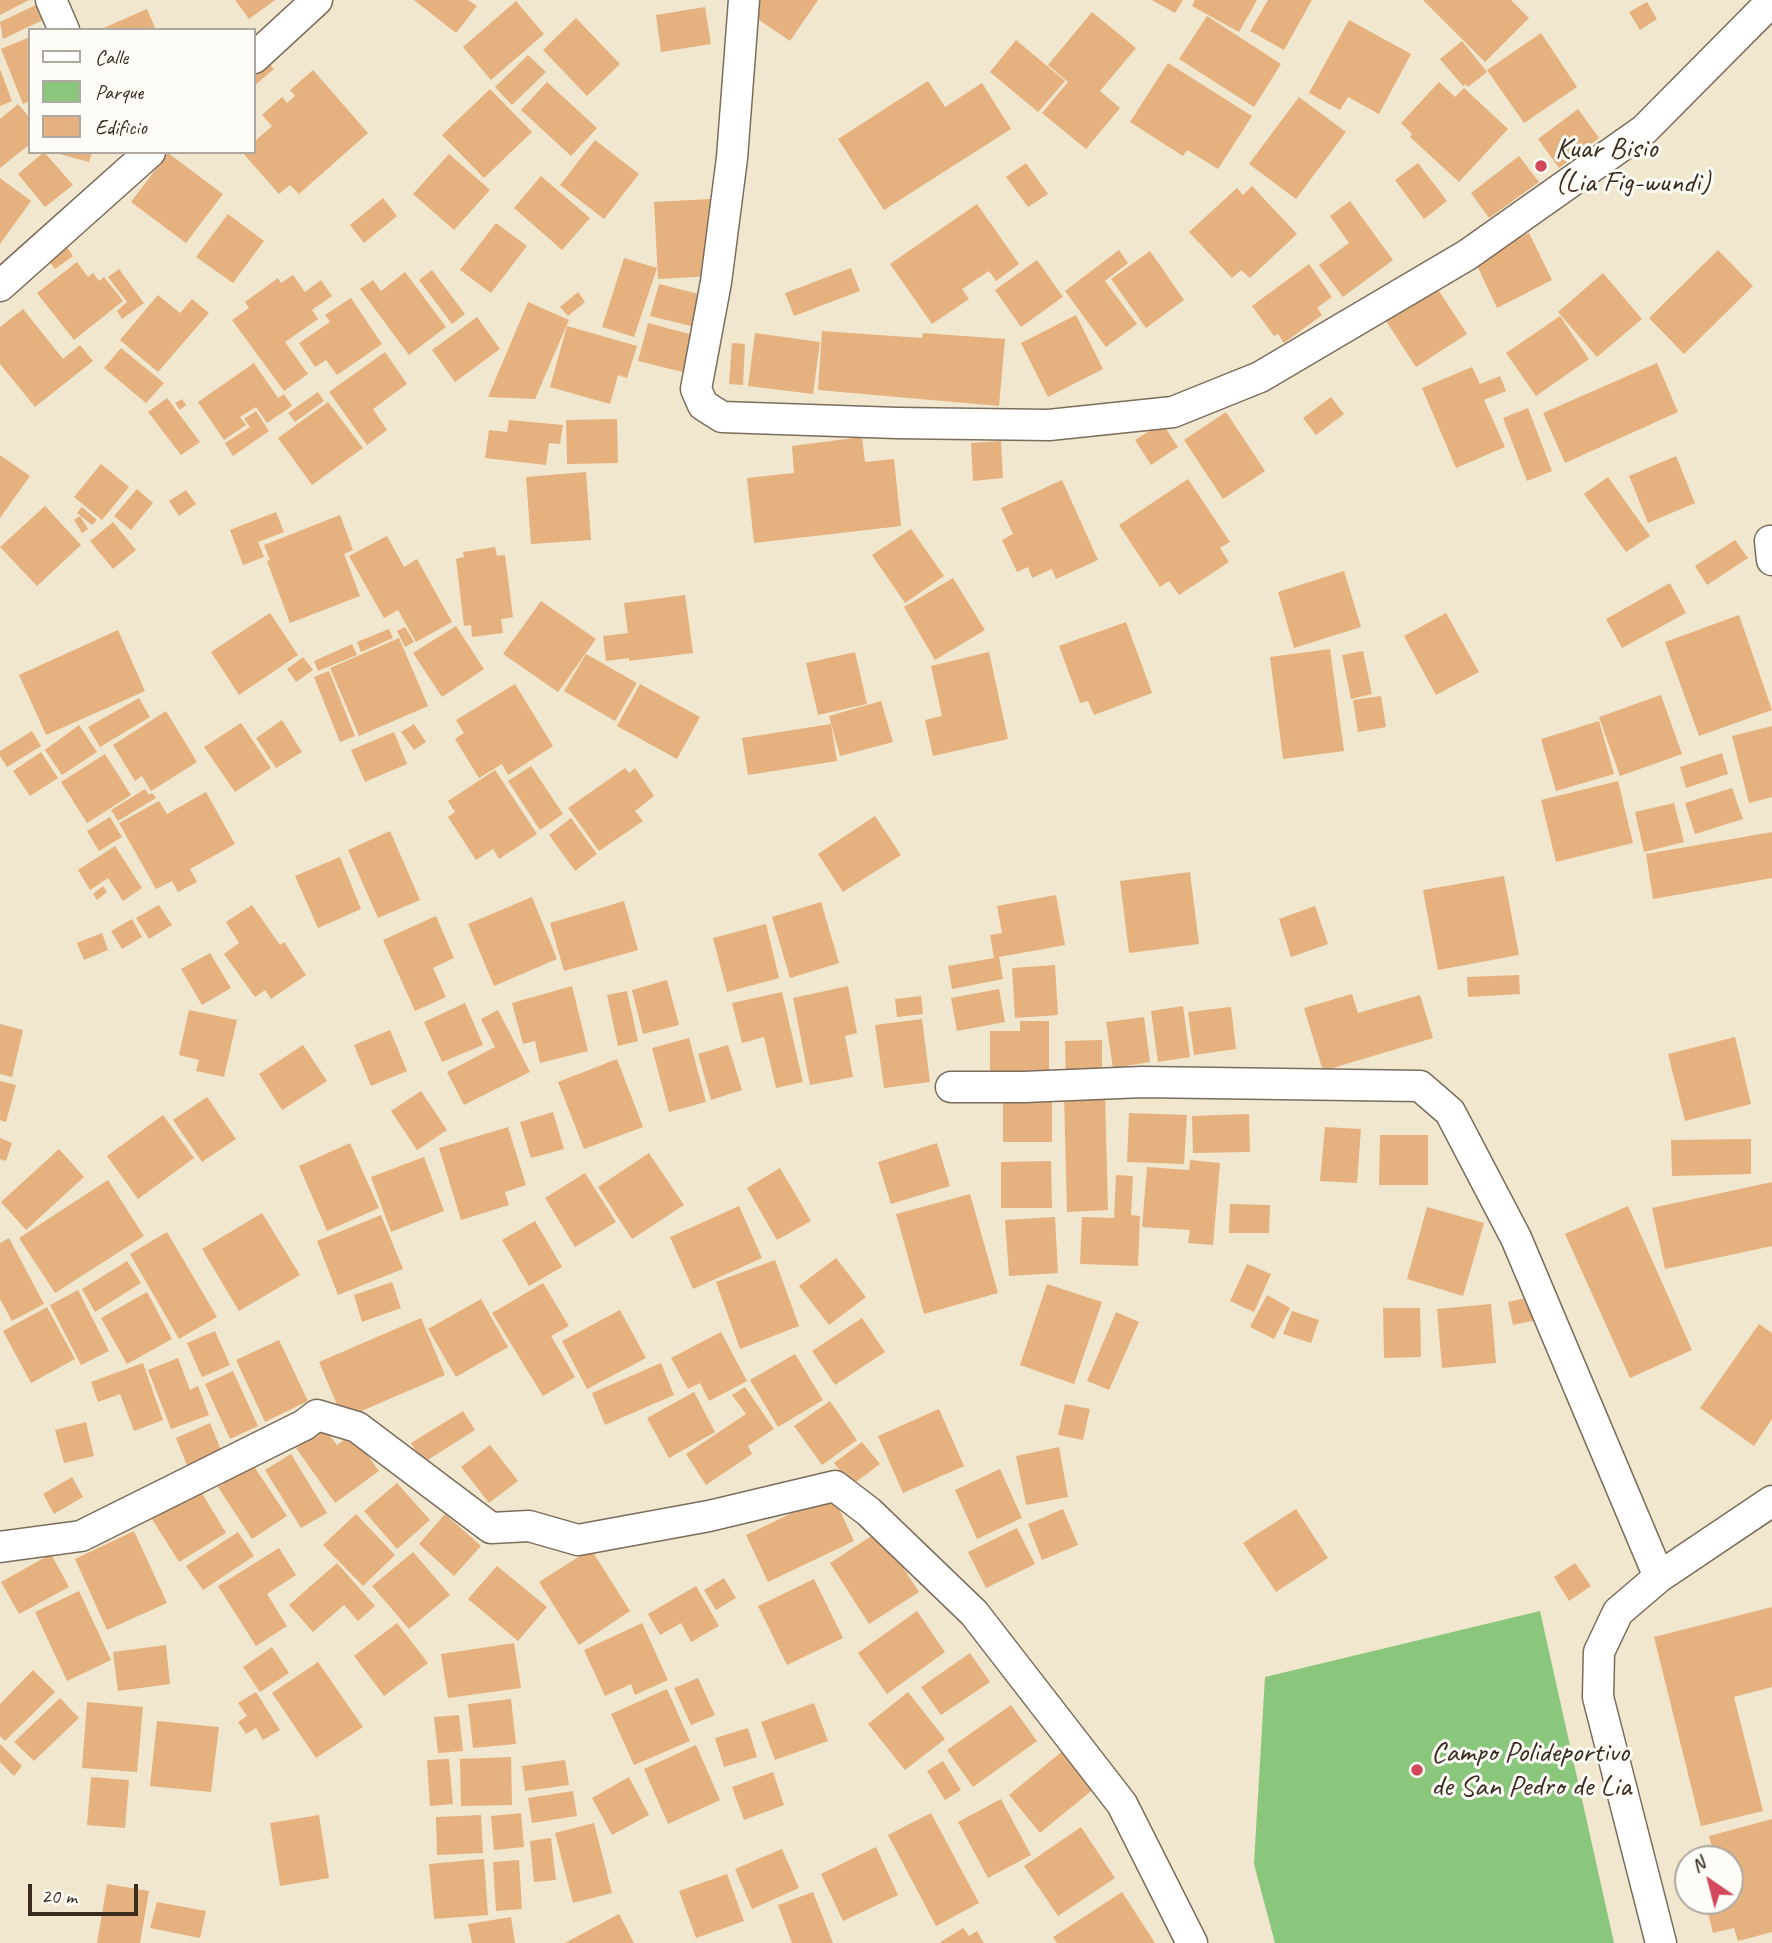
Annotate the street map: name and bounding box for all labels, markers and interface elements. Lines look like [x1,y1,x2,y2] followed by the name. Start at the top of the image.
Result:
[28,28,256,154] legend
[95,44,128,70] text: Calle
[95,79,143,105] text: Parque
[95,114,147,140] text: Edificio
[1555,131,1710,202] place label: Kuar Bisio (Lia Fig-wundi)
[1533,158,1549,174] marker: Kuar Bisio (Lia Fig-wundi)
[1431,1735,1631,1805] place label: Campo Polideportivo de San Pedro de Lia
[1409,1762,1425,1778] marker: Campo Polideportivo de San Pedro de Lia
[1674,1845,1744,1915] north arrow
[1686,1851,1710,1878] text: N
[32,1870,142,1914] scale bar
[41,1883,77,1909] text: 20 m

